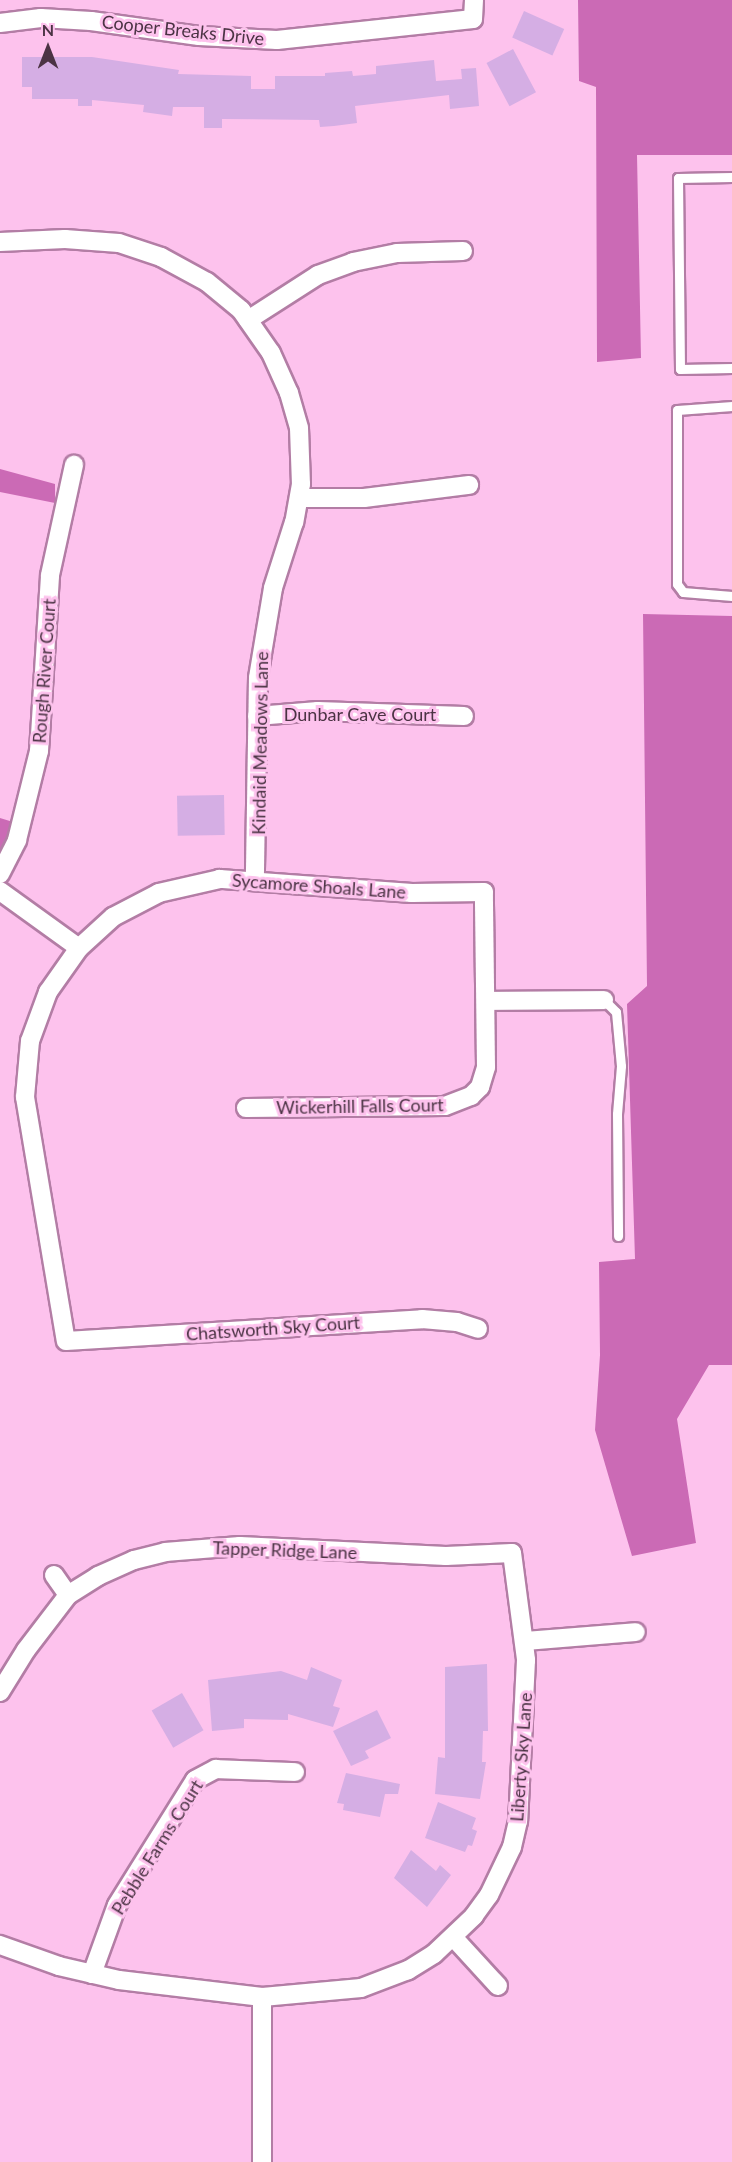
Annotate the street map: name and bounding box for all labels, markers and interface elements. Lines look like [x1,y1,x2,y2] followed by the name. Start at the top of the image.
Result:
[101,11,265,49] street label: Cooper Breaks Drive
[18,18,78,78] north arrow
[42,20,54,39] text: N
[28,598,60,744] street label: Rough River Court
[248,651,272,835] street label: Kindaid Meadows Lane
[284,703,436,725] street label: Dunbar Cave Court
[231,869,407,903] street label: Sycamore Shoals Lane
[276,1094,444,1118] street label: Wickerhill Falls Court
[185,1311,361,1345] street label: Chatsworth Sky Court
[212,1537,358,1563] street label: Tapper Ridge Lane
[506,1691,536,1823] street label: Liberty Sky Lane
[107,1776,207,1918] street label: Pebble Farms Court

